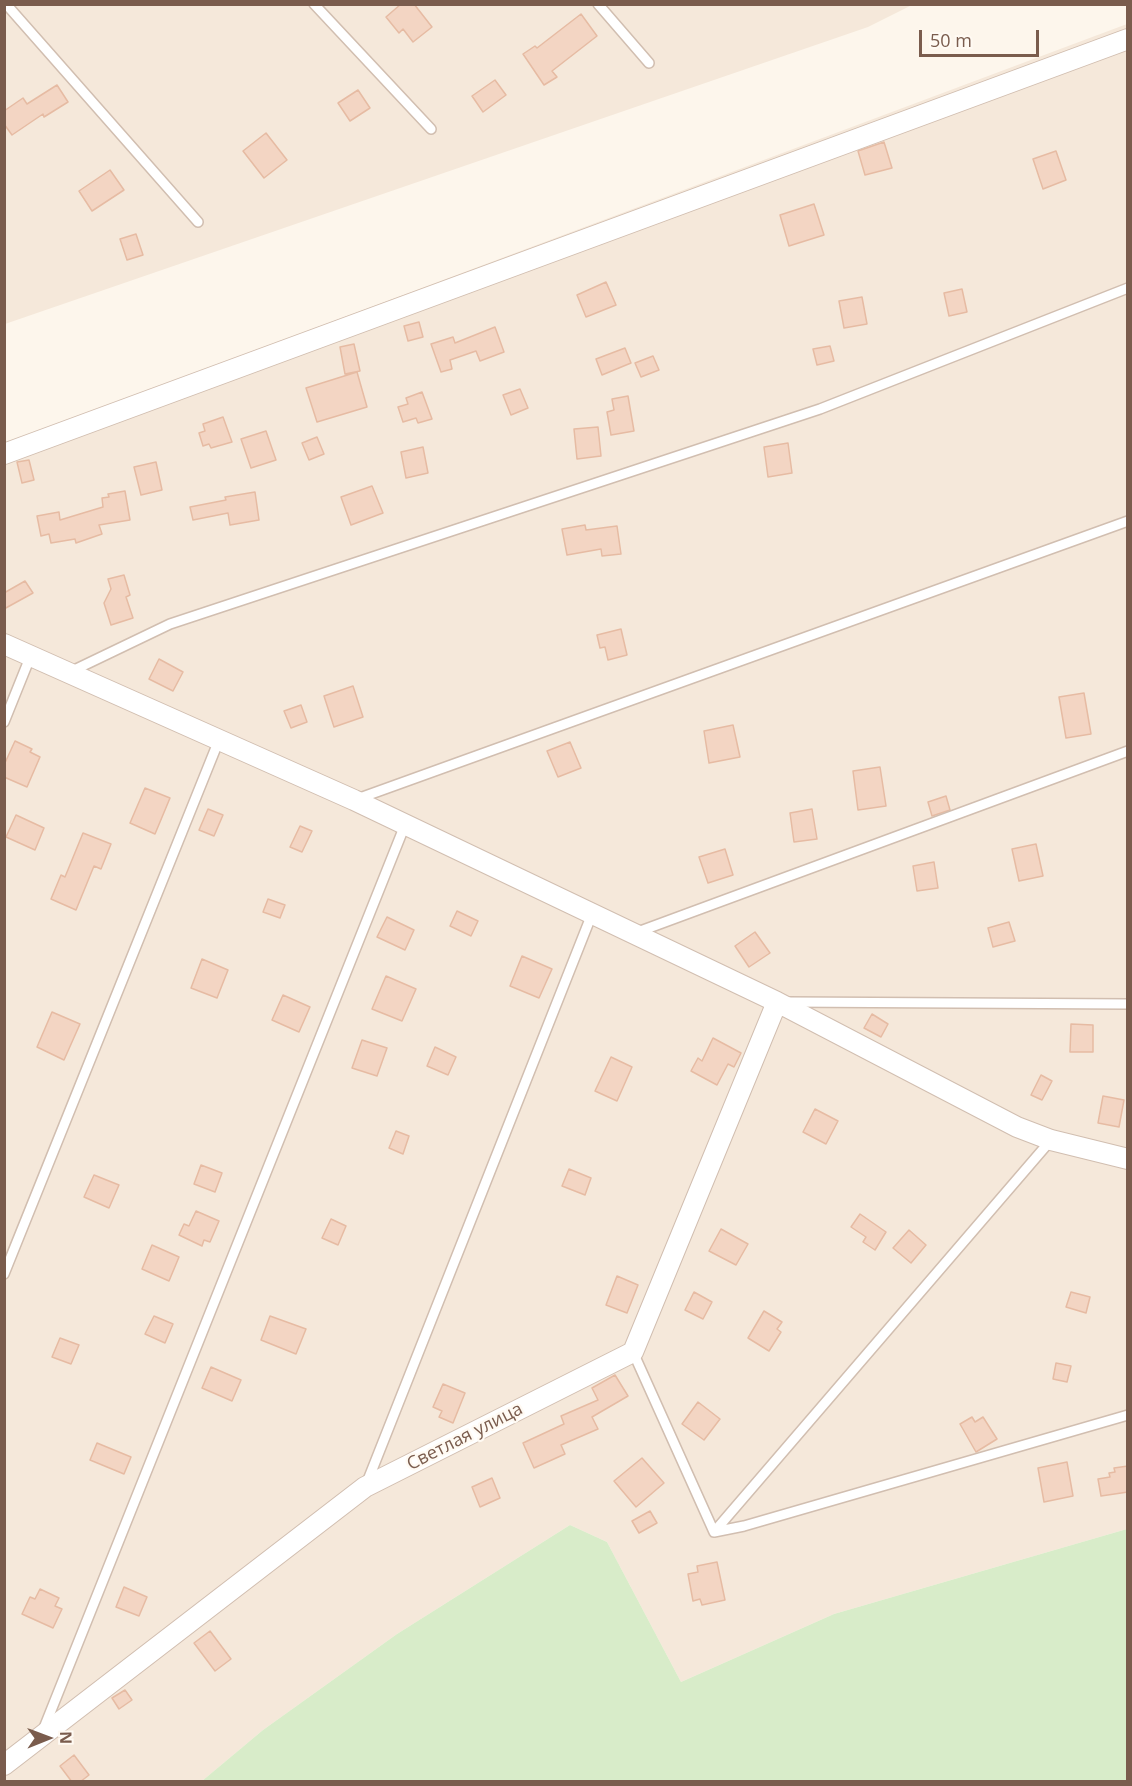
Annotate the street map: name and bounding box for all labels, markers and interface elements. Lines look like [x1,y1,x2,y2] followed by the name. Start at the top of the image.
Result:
[922,18,1042,56] scale bar
[930,28,972,52] text: 50 m
[403,1398,527,1476] street label: Светлая улица
[18,1708,78,1768] north arrow
[55,1731,77,1744] text: N

